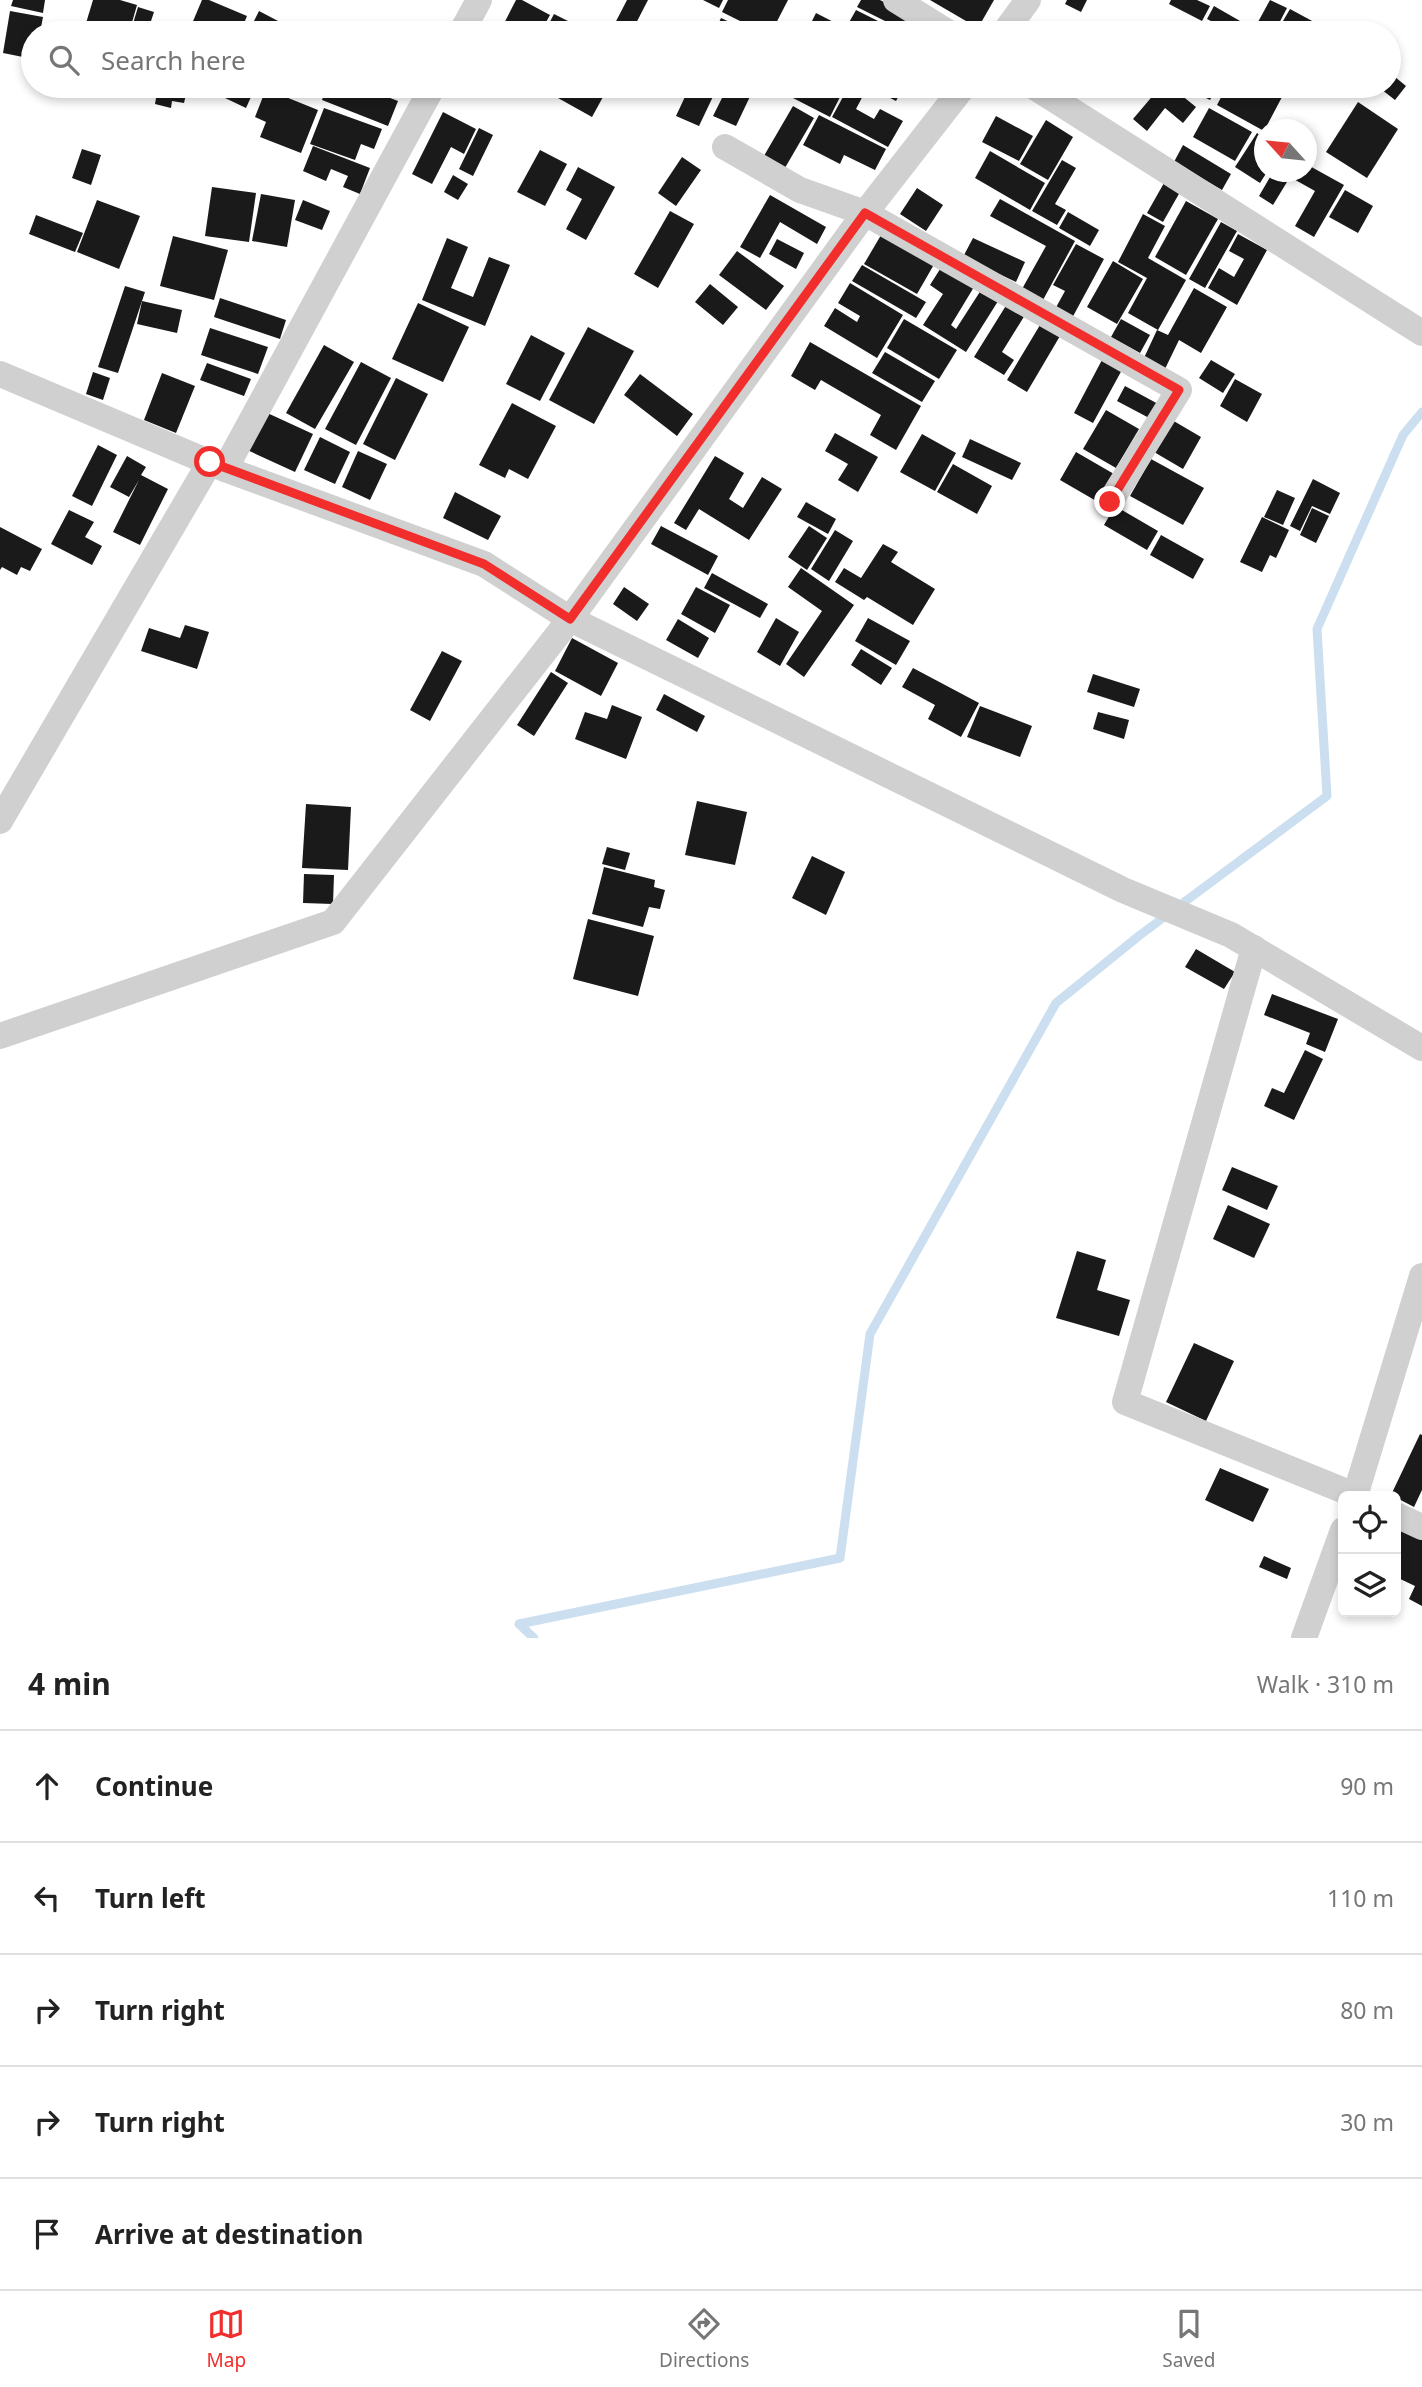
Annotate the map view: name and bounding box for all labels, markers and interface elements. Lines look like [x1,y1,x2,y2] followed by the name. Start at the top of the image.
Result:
[21,21,1401,98] search box
[45,41,83,79] icon: search
[101,42,246,78] text: Search here
[1254,119,1317,182] north arrow
[194,446,225,477] route start
[1094,486,1125,517] route end
[1338,1491,1401,1617] map controls
[1338,1491,1401,1554] button: locate
[1338,1554,1401,1617] button: layers
[28,1663,111,1704] text: 4 min
[1257,1668,1394,1700] text: Walk · 310 m
[28,1767,66,1805] icon: ahead
[95,1768,213,1804] text: Continue
[1340,1770,1394,1802] text: 90 m
[28,1879,66,1917] icon: left
[95,1880,206,1916] text: Turn left
[1327,1882,1394,1914] text: 110 m
[28,1991,66,2029] icon: right
[95,1992,225,2028] text: Turn right
[1340,1994,1394,2026] text: 80 m
[28,2103,66,2141] icon: right
[95,2104,225,2140] text: Turn right
[1340,2106,1394,2138] text: 30 m
[28,2215,66,2253] icon: arrive
[95,2216,364,2252] text: Arrive at destination
[207,2305,246,2373] tab: Map
[659,2305,749,2373] tab: Directions
[1162,2305,1215,2373] tab: Saved

